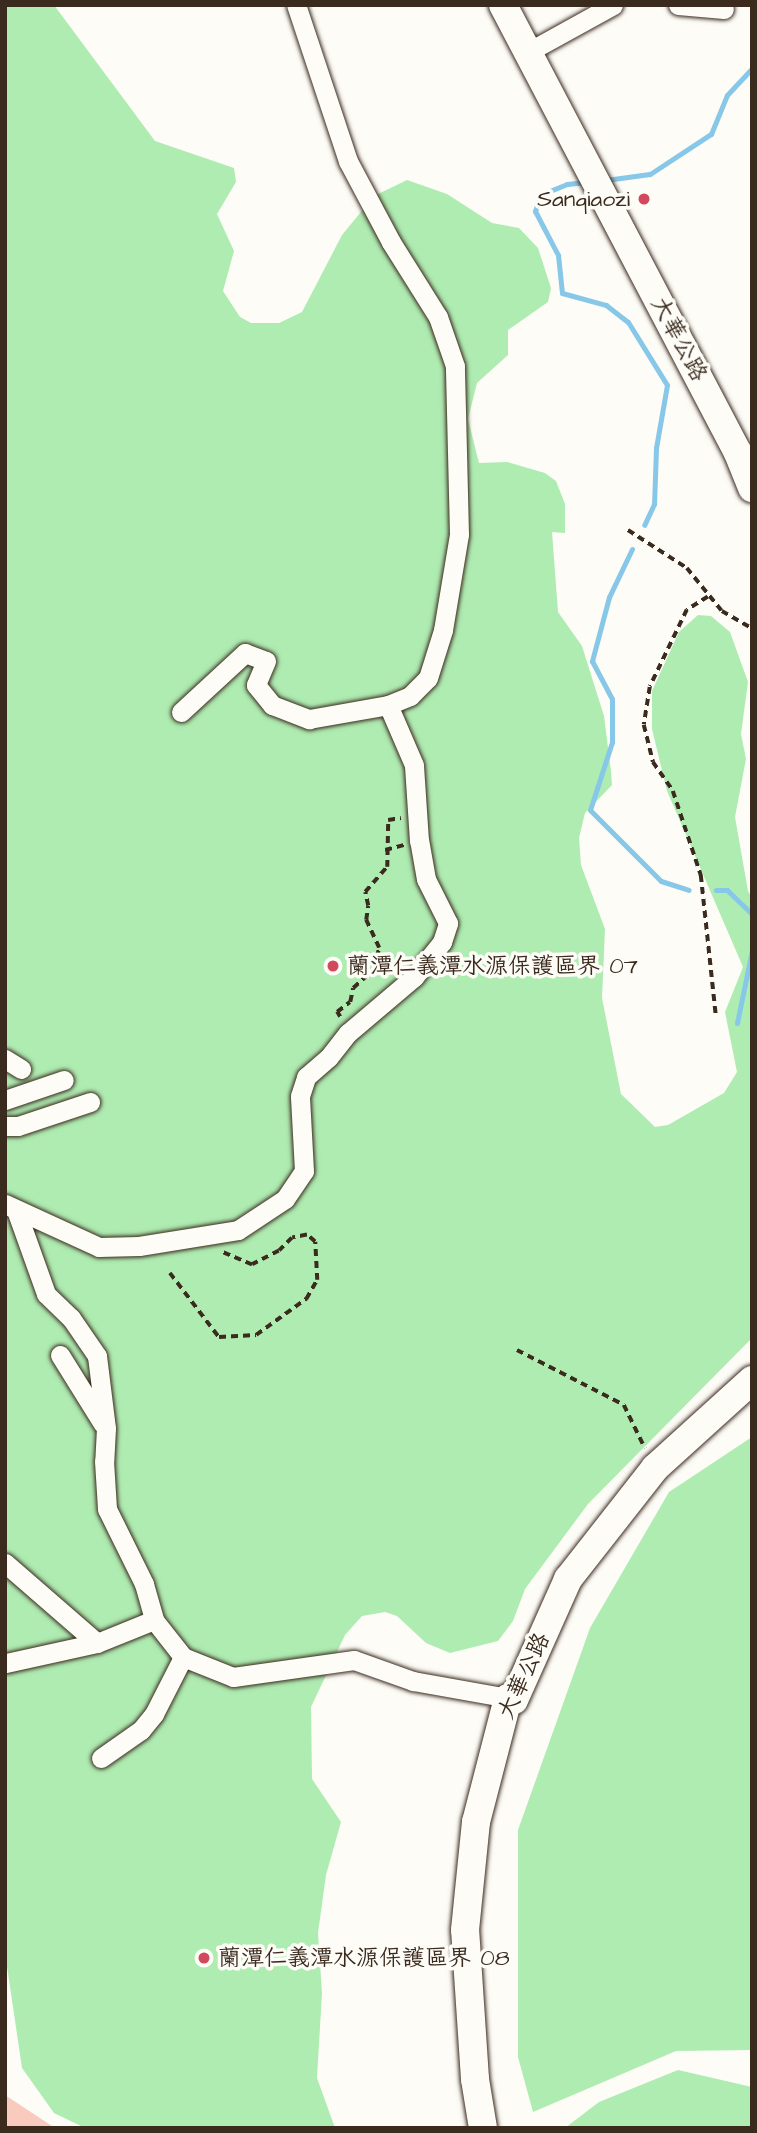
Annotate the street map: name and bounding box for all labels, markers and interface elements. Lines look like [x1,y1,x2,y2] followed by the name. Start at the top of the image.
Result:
[537,185,630,213] place label: Sanqiaozi
[636,191,652,207] marker: Sanqiaozi
[645,292,713,386] street label: 大華公路
[347,952,638,980] place label: 蘭潭仁義潭水源保護區界 07
[325,958,341,974] marker: 蘭潭仁義潭水源保護區界 07
[492,1628,556,1724] street label: 大華公路
[218,1944,510,1972] place label: 蘭潭仁義潭水源保護區界 08
[196,1950,212,1966] marker: 蘭潭仁義潭水源保護區界 08

